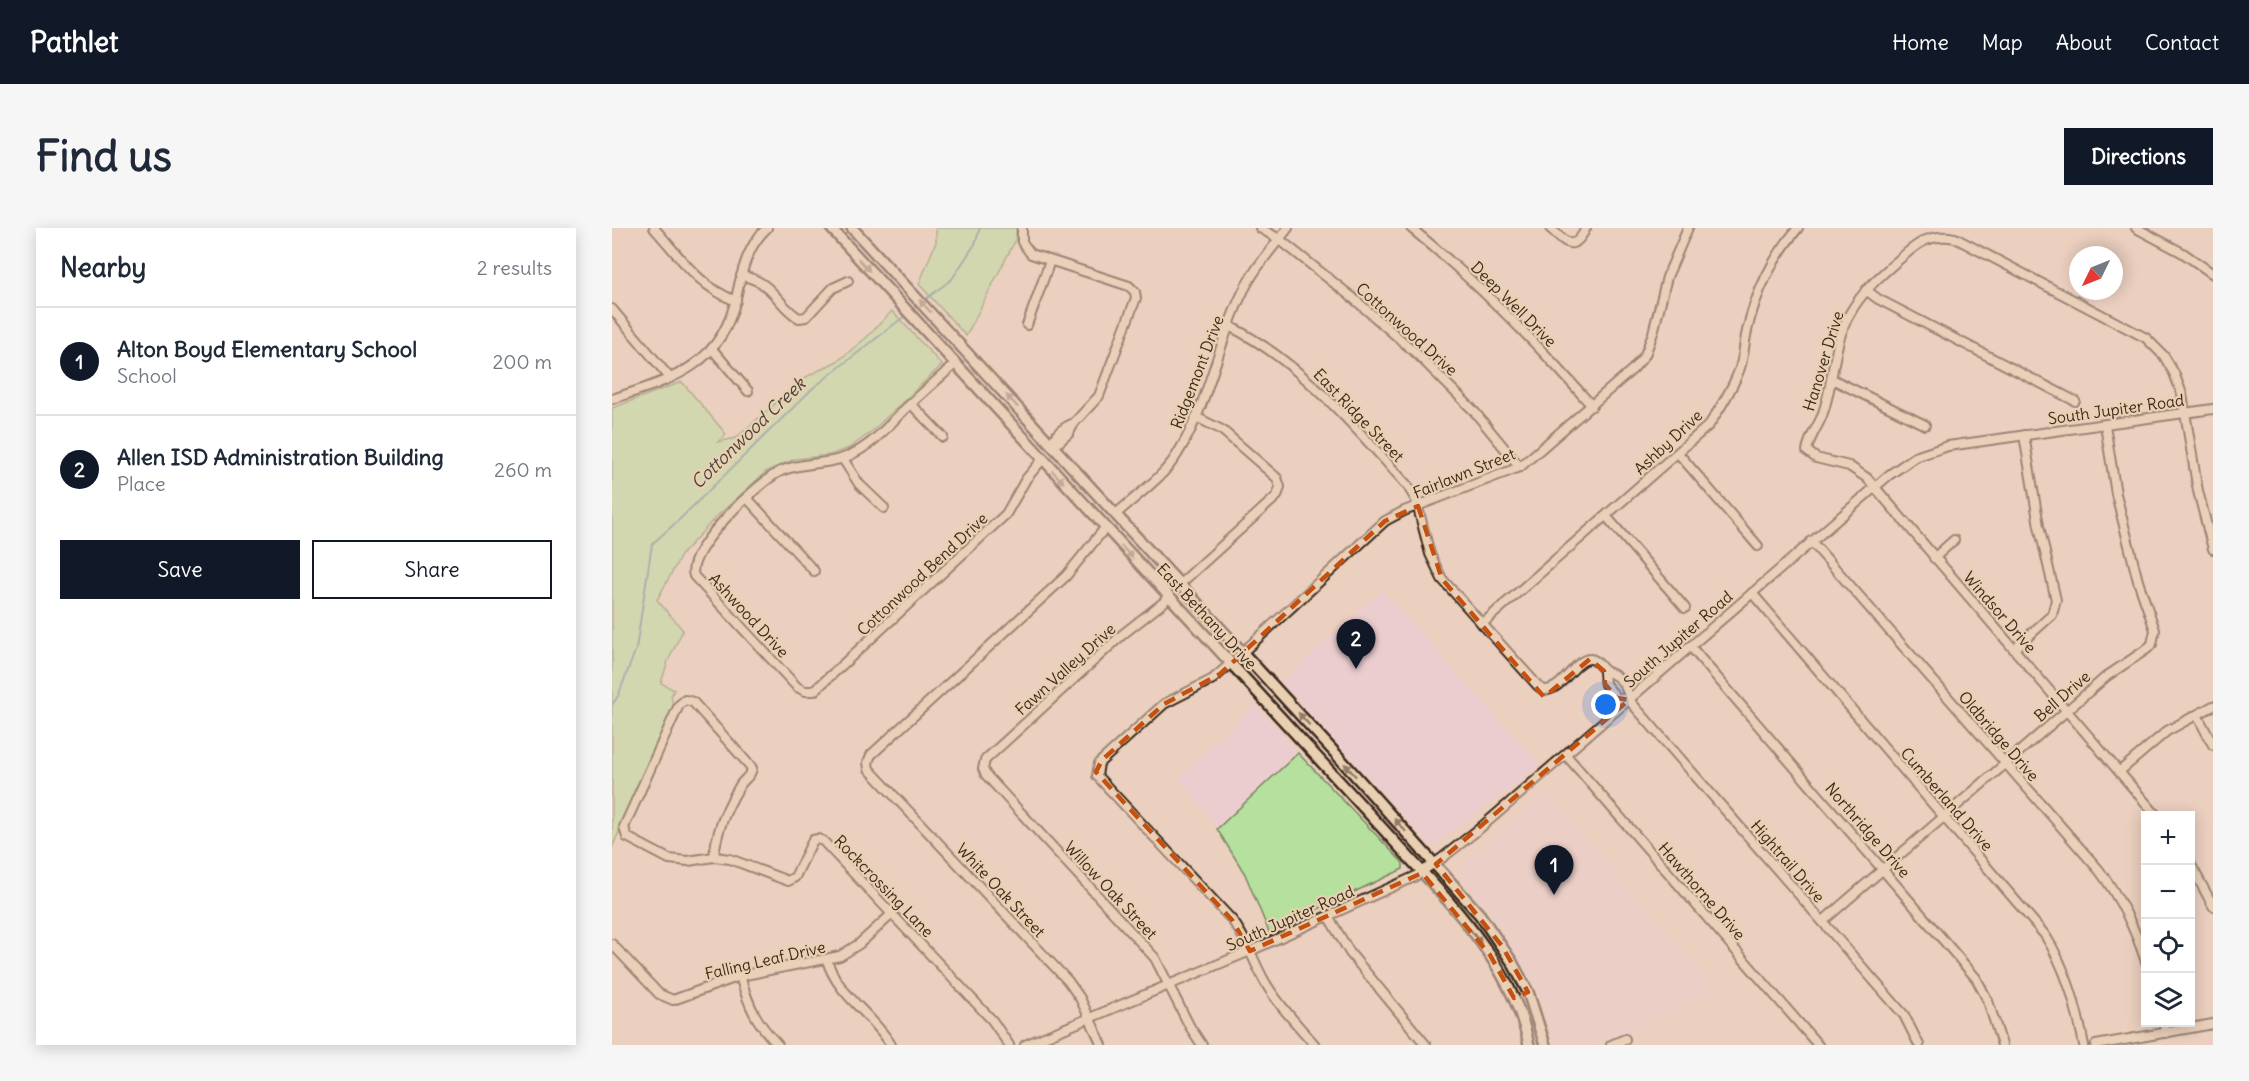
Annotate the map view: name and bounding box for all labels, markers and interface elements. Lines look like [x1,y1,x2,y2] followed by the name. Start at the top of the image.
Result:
[30,24,119,60] text: Pathlet
[1892,29,1949,56] text: Home
[1982,29,2023,56] text: Map
[2056,29,2112,56] text: About
[2145,29,2219,56] text: Contact
[2064,128,2213,185] button: Directions
[36,130,172,182] text: Find us
[2069,246,2123,300] north arrow
[60,251,146,284] text: Nearby
[477,255,552,280] text: 2 results
[857,257,871,272] one-way arrow
[1467,257,1561,351] street label: Deep Well Drive
[1352,278,1462,380] street label: Cottonwood Drive
[919,299,932,314] one-way arrow
[1798,309,1848,413] street label: Hanover Drive
[1166,312,1228,432] street label: Ridgemont Drive
[117,335,417,363] text: Alton Boyd Elementary School
[76,349,83,374] text: 1
[492,349,552,374] text: 200 m
[117,363,177,388] text: School
[1309,364,1409,466] street label: East Ridge Street
[686,371,811,494] water label: Cottonwood Creek
[2047,390,2185,428] street label: South Jupiter Road
[1006,394,1020,408] one-way arrow
[1630,405,1706,479] street label: Ashby Drive
[117,443,444,471] text: Allen ISD Administration Building
[1410,443,1519,503] street label: Fairlawn Street
[74,457,85,482] text: 2
[494,457,552,482] text: 260 m
[1051,469,1064,484] one-way arrow
[117,471,165,496] text: Place
[853,508,991,640] street label: Cottonwood Bend Drive
[60,540,300,599] button: Save
[312,540,552,599] button: Share
[1120,545,1134,559] one-way arrow
[1153,559,1261,673] street label: East Bethany Drive
[1959,567,2041,657] street label: Windsor Drive
[705,569,793,661] street label: Ashwood Drive
[1620,586,1736,692] street label: South Jupiter Road
[1011,619,1119,719] street label: Fawn Valley Drive
[1336,620,1376,669] pin: 2
[2030,666,2094,726] street label: Bell Drive
[1954,687,2044,785] street label: Oldbridge Drive
[1591,690,1620,719] your location
[1297,711,1311,726] one-way arrow
[1897,743,1997,855] street label: Cumberland Drive
[1344,763,1357,778] one-way arrow
[1821,778,1915,882] street label: Northridge Drive
[2141,811,2195,1027] map controls
[2141,811,2195,865] button: +
[1747,816,1829,906] street label: Hightrail Drive
[1394,818,1407,833] one-way arrow
[830,831,938,941] street label: Rockcrossing Lane
[1060,837,1162,944] street label: Willow Oak Street
[1654,838,1750,944] street label: Hawthorne Drive
[952,839,1050,942] street label: White Oak Street
[1534,846,1574,895] pin: 1
[2141,865,2195,919] button: −
[1223,881,1357,955] street label: South Jupiter Road
[2141,919,2195,973] button: locate
[1470,930,1482,945] one-way arrow
[703,936,827,984] street label: Falling Leaf Drive
[2141,973,2195,1027] button: layers

